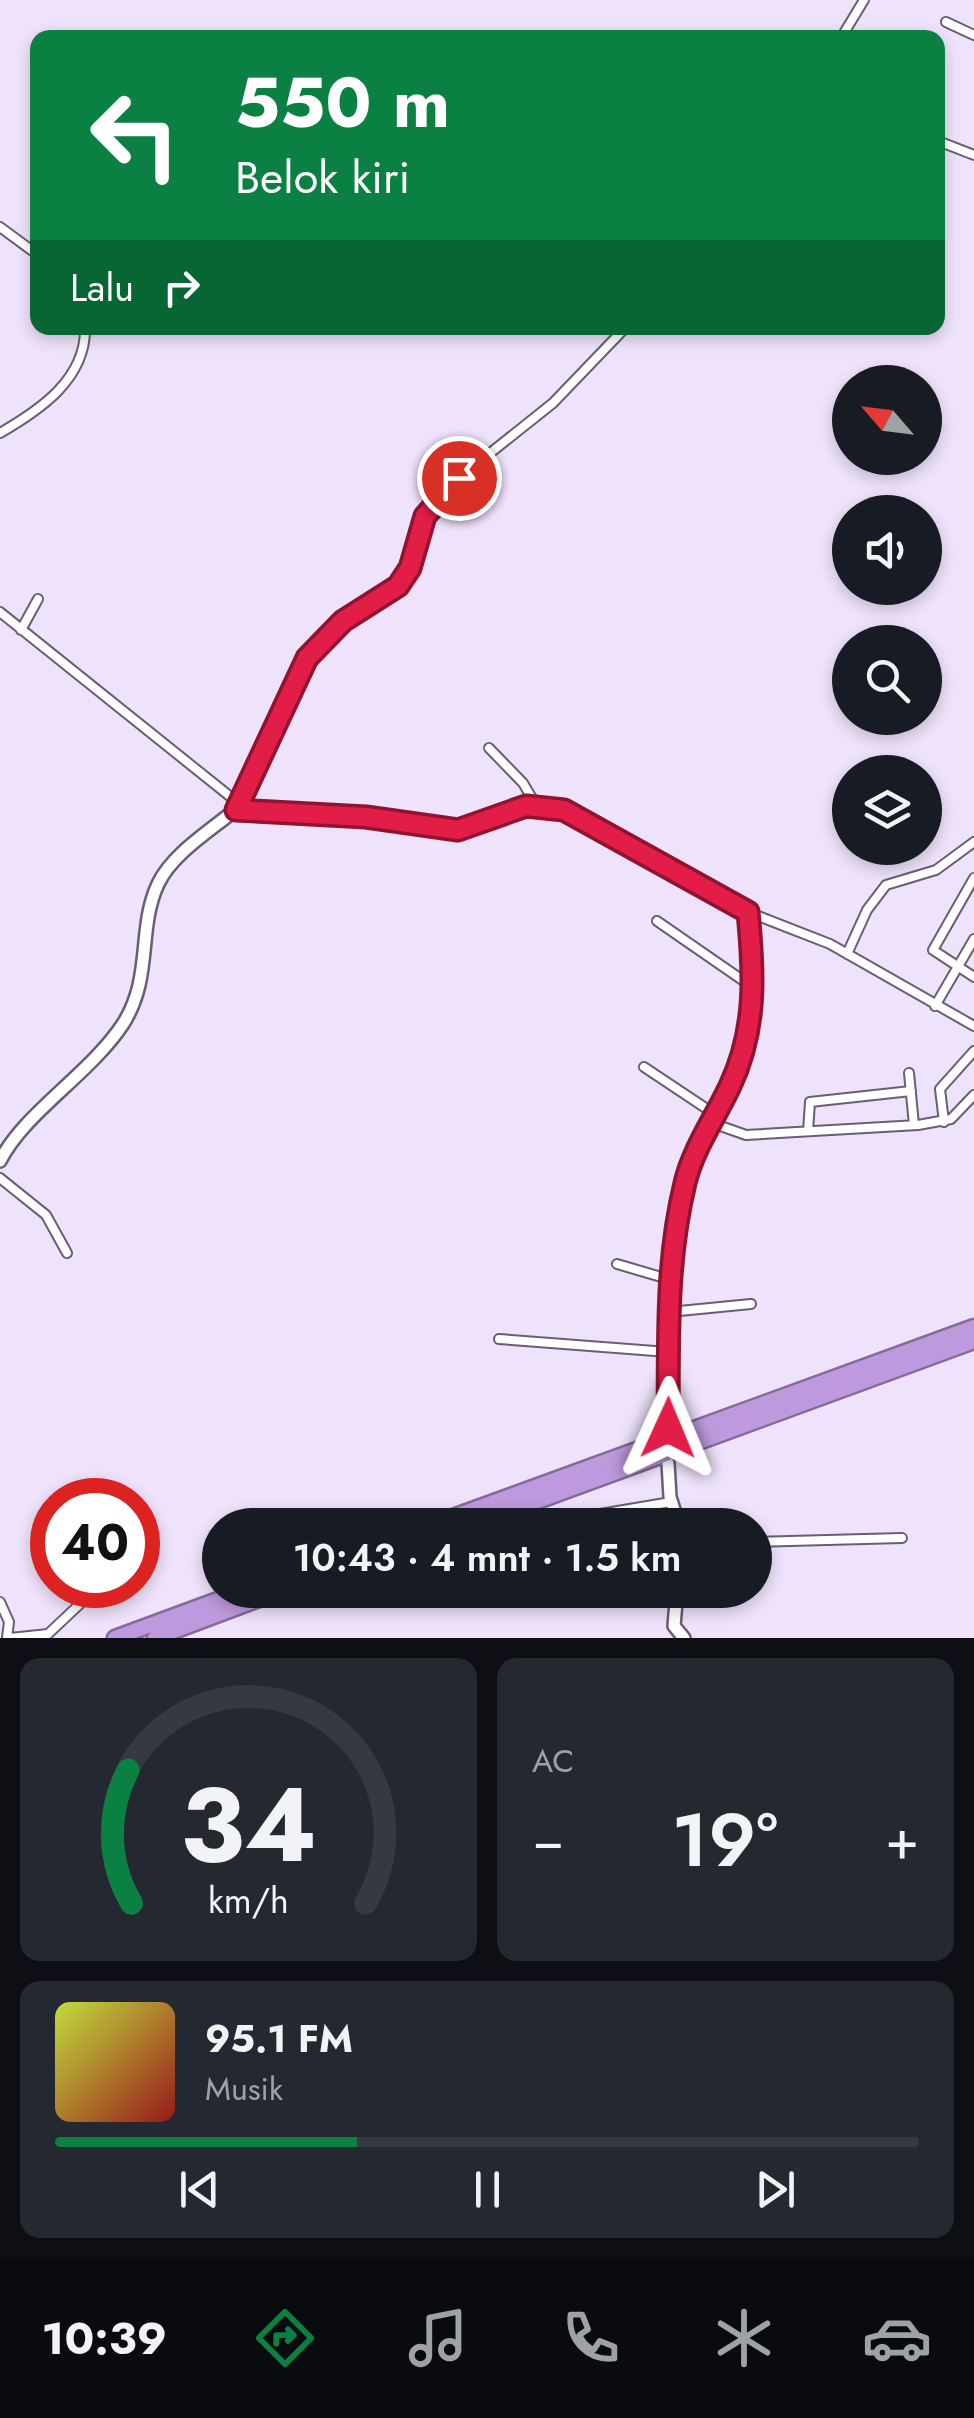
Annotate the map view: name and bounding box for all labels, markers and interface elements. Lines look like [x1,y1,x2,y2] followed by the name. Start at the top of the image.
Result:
[235,52,450,153] text: 550 m
[70,70,200,200] icon: left
[235,145,410,210] text: Belok kiri
[70,260,134,315] text: Lalu
[154,260,209,315] icon: right
[832,365,942,475] north arrow
[832,365,942,865] map controls
[417,436,502,521] pin
[432,451,487,506] icon: arrive
[832,495,942,605] button: sound
[832,625,942,735] button: search
[832,755,942,865] button: layers
[616,1376,720,1480] position arrow
[30,1478,160,1608] speed limit sign: 40
[293,1530,681,1585] text: 10:43 · 4 mnt · 1.5 km
[532,1738,574,1784] text: AC
[180,1750,317,1900] text: 34
[671,1786,778,1894] text: 19°
[532,1800,564,1880] text: −
[885,1800,919,1880] text: +
[208,1875,289,1926] text: km/h
[205,2011,353,2066] text: 95.1 FM
[205,2066,283,2112] text: Musik
[172,2162,227,2217] icon: previous
[460,2162,515,2217] icon: pause
[748,2162,803,2217] icon: next
[250,2303,320,2373] icon: directions
[403,2303,473,2373] icon: music
[556,2303,626,2373] icon: phone
[709,2303,779,2373] icon: climate
[862,2303,932,2373] icon: car
[42,2306,167,2371] text: 10:39

